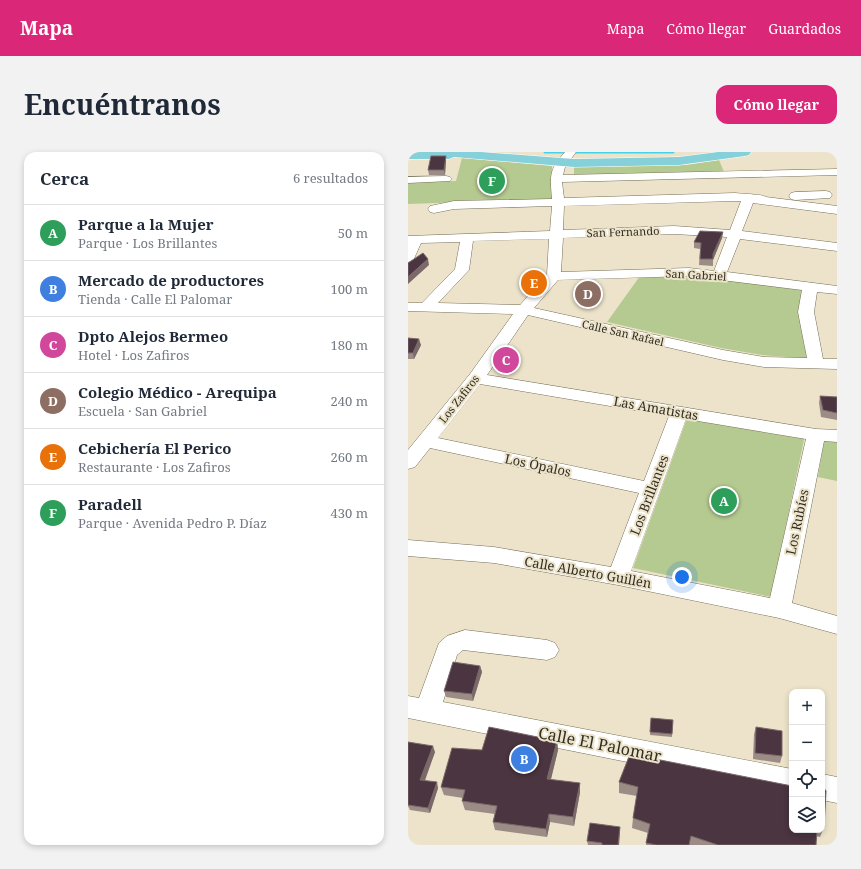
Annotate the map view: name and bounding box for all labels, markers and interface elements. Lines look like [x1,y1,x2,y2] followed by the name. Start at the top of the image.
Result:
[20,15,73,41] text: Mapa
[607,19,644,38] text: Mapa
[666,19,746,38] text: Cómo llegar
[768,19,841,38] text: Guardados
[24,85,221,123] text: Encuéntranos
[716,85,837,124] button: Cómo llegar
[479,166,505,196] pin: F
[40,167,89,190] text: Cerca
[293,169,368,187] text: 6 resultados
[78,214,214,234] text: Parque a la Mujer
[586,223,660,240] street label: San Fernando
[48,224,58,242] text: A
[338,224,368,242] text: 50 m
[78,234,217,252] text: Parque · Los Brillantes
[665,265,727,284] street label: San Gabriel
[521,268,547,298] pin: E
[78,270,264,290] text: Mercado de productores
[575,279,601,309] pin: D
[49,280,57,298] text: B
[331,280,368,298] text: 100 m
[78,290,232,308] text: Tienda · Calle El Palomar
[581,316,666,349] street label: Calle San Rafael
[78,326,228,346] text: Dpto Alejos Bermeo
[49,336,57,354] text: C
[331,336,368,354] text: 180 m
[493,345,519,375] pin: C
[78,346,189,364] text: Hotel · Los Zafiros
[435,371,482,426] street label: Los Zafiros
[78,382,277,402] text: Colegio Médico - Arequipa
[48,392,58,410] text: D
[331,392,368,410] text: 240 m
[612,392,700,424] street label: Las Amatistas
[78,402,207,420] text: Escuela · San Gabriel
[78,438,232,458] text: Cebichería El Perico
[49,448,57,466] text: E
[331,448,368,466] text: 260 m
[503,449,573,481] street label: Los Ópalos
[625,452,673,538] street label: Los Brillantes
[78,458,231,476] text: Restaurante · Los Zafiros
[711,486,737,516] pin: A
[781,487,813,556] street label: Los Rubíes
[78,494,142,514] text: Paradell
[49,504,57,522] text: F
[331,504,368,522] text: 430 m
[78,514,267,532] text: Parque · Avenida Pedro P. Díaz
[523,552,653,592] street label: Calle Alberto Guillén
[672,567,692,587] your location
[789,689,825,833] map controls
[789,689,825,725] button: +
[537,721,664,767] street label: Calle El Palomar
[789,725,825,761] button: −
[511,744,537,774] pin: B
[789,761,825,797] button: locate
[789,797,825,833] button: layers

